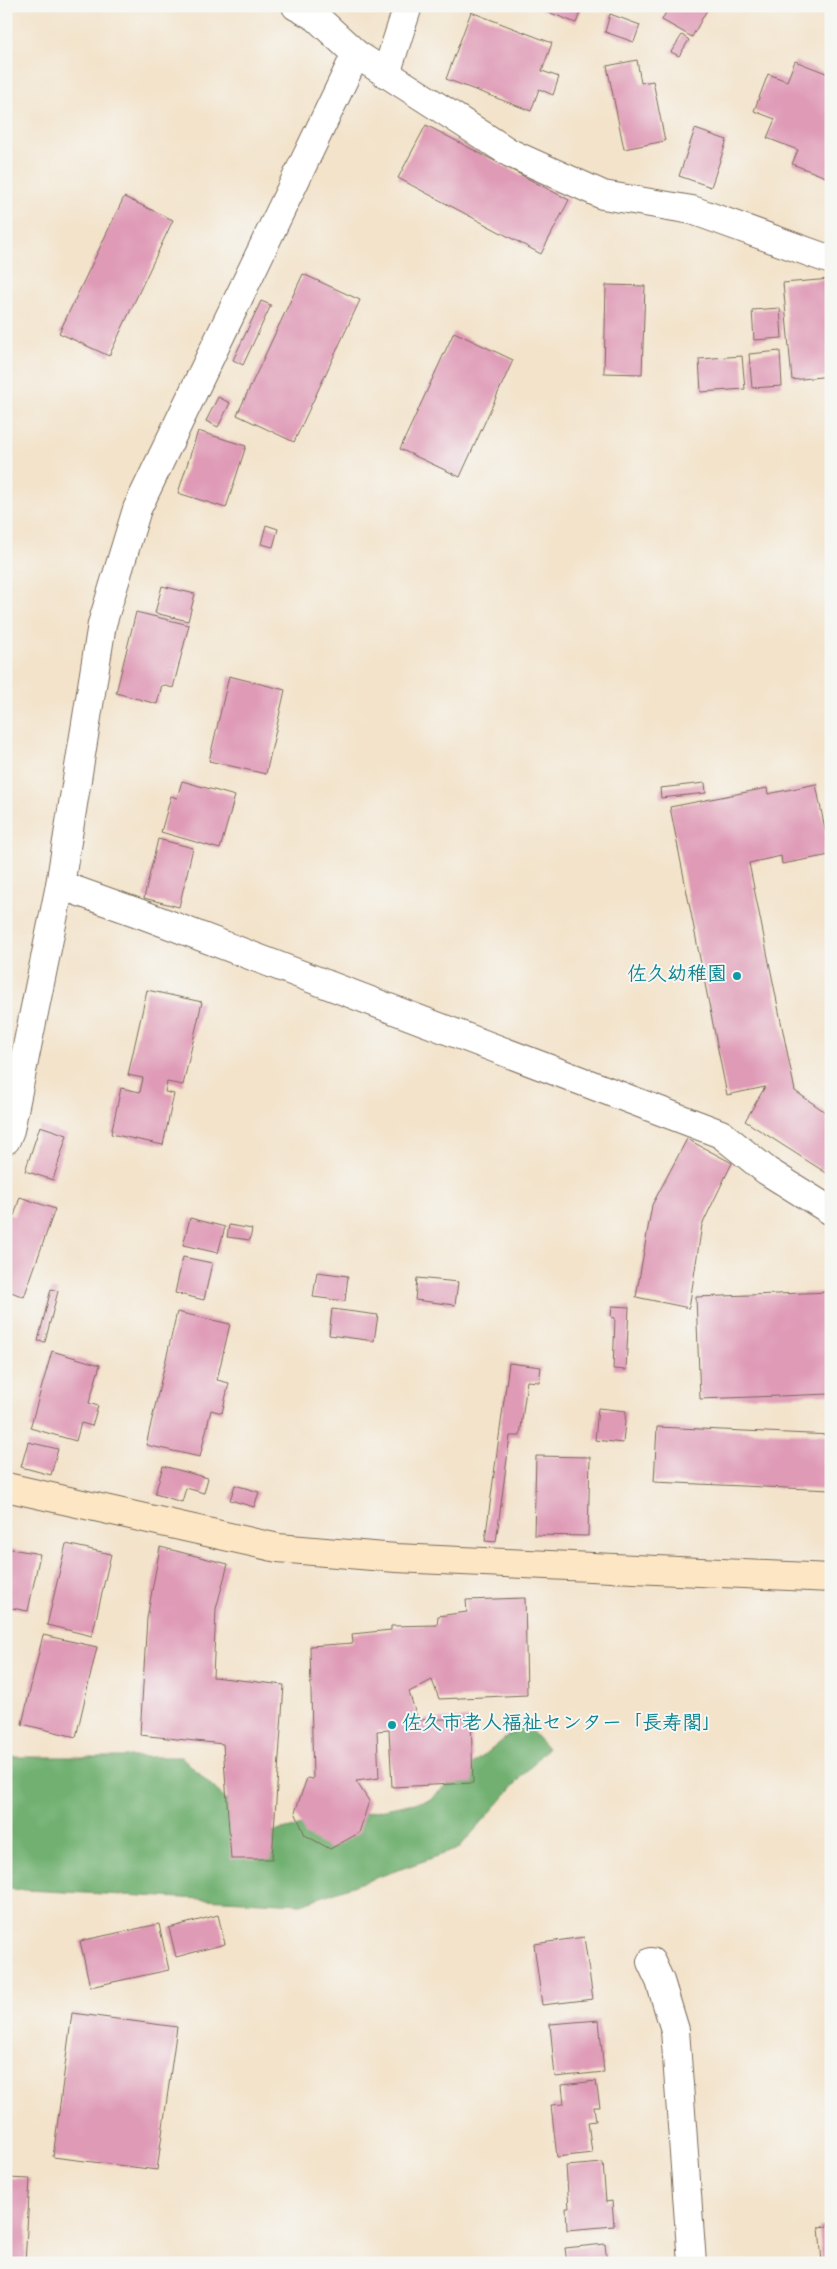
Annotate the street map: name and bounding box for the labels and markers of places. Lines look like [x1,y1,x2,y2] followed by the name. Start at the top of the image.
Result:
[627,962,727,990] place label: 佐久幼稚園
[731,970,743,982] marker: 佐久幼稚園
[402,1711,722,1739] place label: 佐久市老人福祉センター「長寿閣」
[386,1719,398,1731] marker: 佐久市老人福祉センター「長寿閣」

